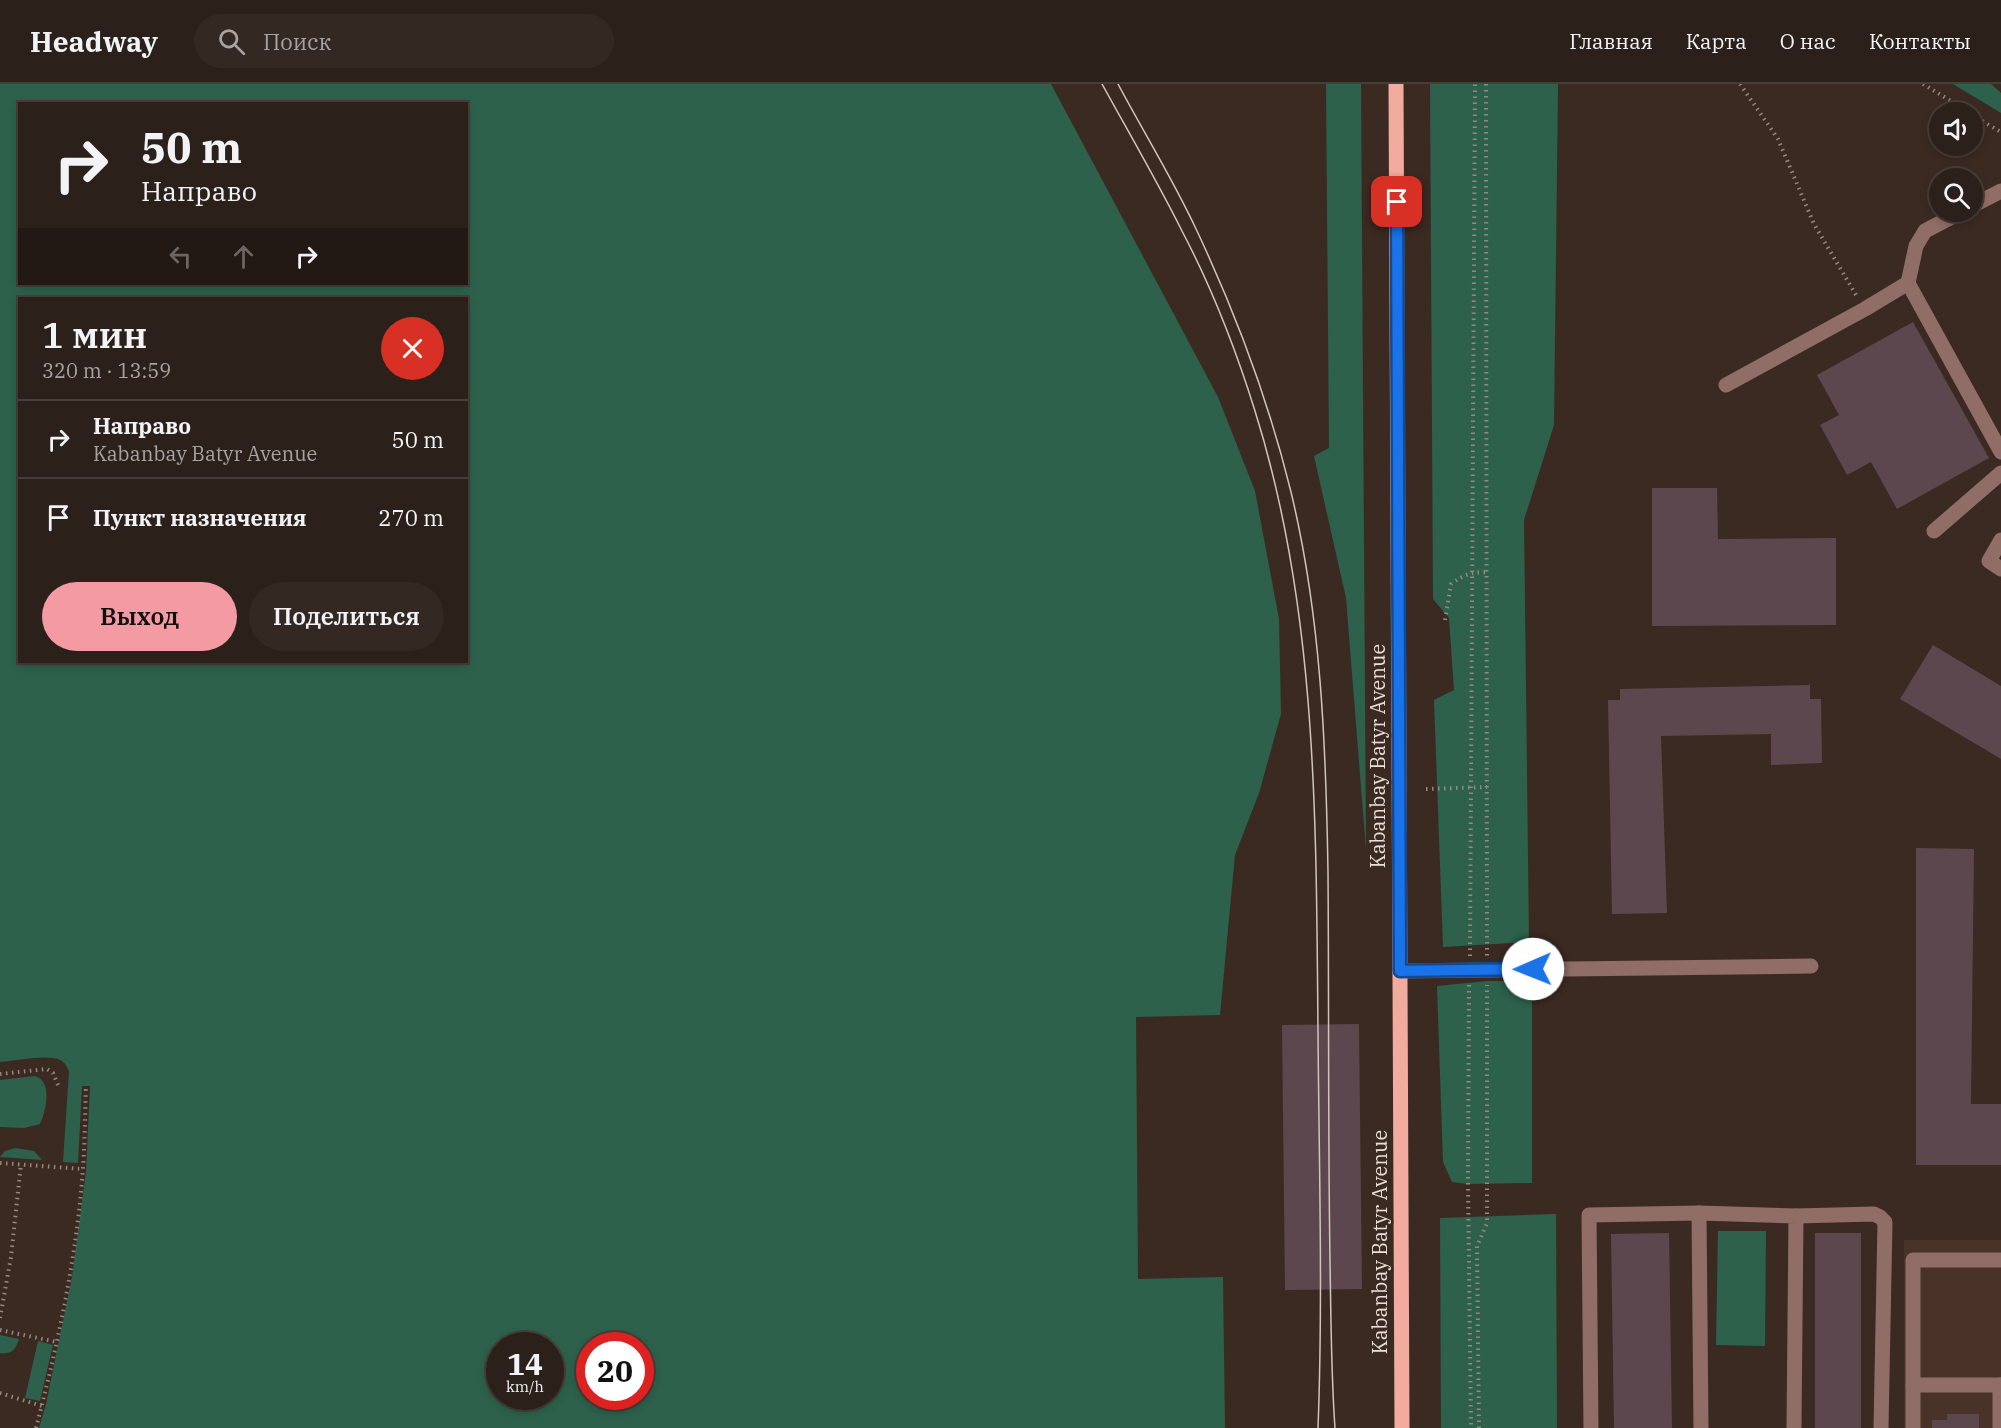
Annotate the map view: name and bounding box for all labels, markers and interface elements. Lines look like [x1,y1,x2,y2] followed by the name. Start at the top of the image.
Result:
[194,14,614,68] search box
[30,23,158,60] text: Headway
[215,25,248,58] icon: search
[263,27,331,56] text: Поиск
[1569,27,1653,55] text: Главная
[1686,27,1747,55] text: Карта
[1780,27,1836,55] text: О нас
[1869,27,1971,55] text: Контакты
[1929,102,1983,222] map controls
[1929,102,1983,156] button: sound
[141,120,242,175] text: 50 m
[42,126,120,204] icon: right
[1929,168,1983,222] button: search
[141,173,257,208] text: Направо
[1371,176,1422,227] pin
[1380,185,1413,218] icon: arrive
[164,240,197,273] icon: left
[227,240,260,273] icon: ahead
[290,240,323,273] icon: right
[42,311,147,358] text: 1 мин
[381,317,444,380] button: close
[42,357,171,384] text: 320 m · 13:59
[93,411,191,440] text: Направо
[42,423,75,456] icon: right
[392,425,444,454] text: 50 m
[93,440,317,467] text: Kabanbay Batyr Avenue
[42,501,75,534] icon: arrive
[93,503,307,532] text: Пункт назначения
[378,503,444,532] text: 270 m
[42,582,237,651] button: Выход
[249,582,444,651] button: Поделиться
[1364,644,1391,868] street label: Kabanbay Batyr Avenue
[1501,937,1565,1001] position arrow
[1366,1130,1393,1354] street label: Kabanbay Batyr Avenue
[576,1332,654,1410] speed limit sign: 20
[507,1344,543,1383] text: 14
[506,1377,544,1396] text: km/h

